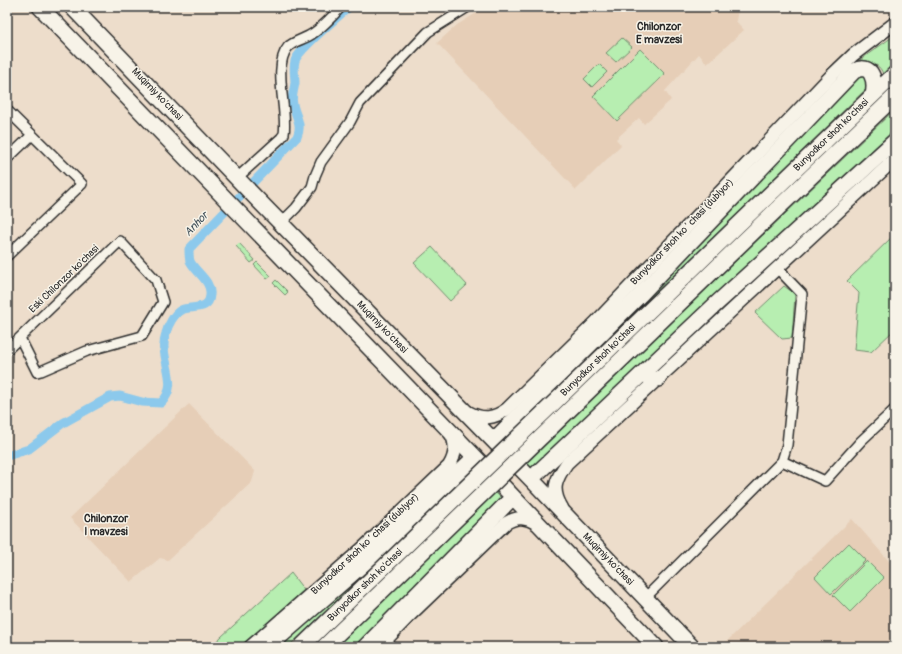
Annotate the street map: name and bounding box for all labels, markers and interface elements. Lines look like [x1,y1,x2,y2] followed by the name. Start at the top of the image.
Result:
[636,20,682,46] district label: Chilonzor E mavzesi
[129,65,185,123] street label: Muqimiy ko'chasi
[791,96,871,174] street label: Bunyodkor shoh ko'chasi
[628,176,736,288] street label: Bunyodkor shoh koʻchasi (dublyor)
[181,208,212,239] water label: Anhor
[27,242,102,315] street label: Eski Chilonzor ko'chasi
[354,298,410,356] street label: Muqimiy ko'chasi
[558,321,638,399] street label: Bunyodkor shoh ko'chasi
[309,491,421,597] street label: Bunyodkor shoh koʻchasi (dublyor)
[84,512,129,538] district label: Chilonzor I mavzesi
[580,530,636,588] street label: Muqimiy ko'chasi
[325,546,405,624] street label: Bunyodkor shoh ko'chasi

